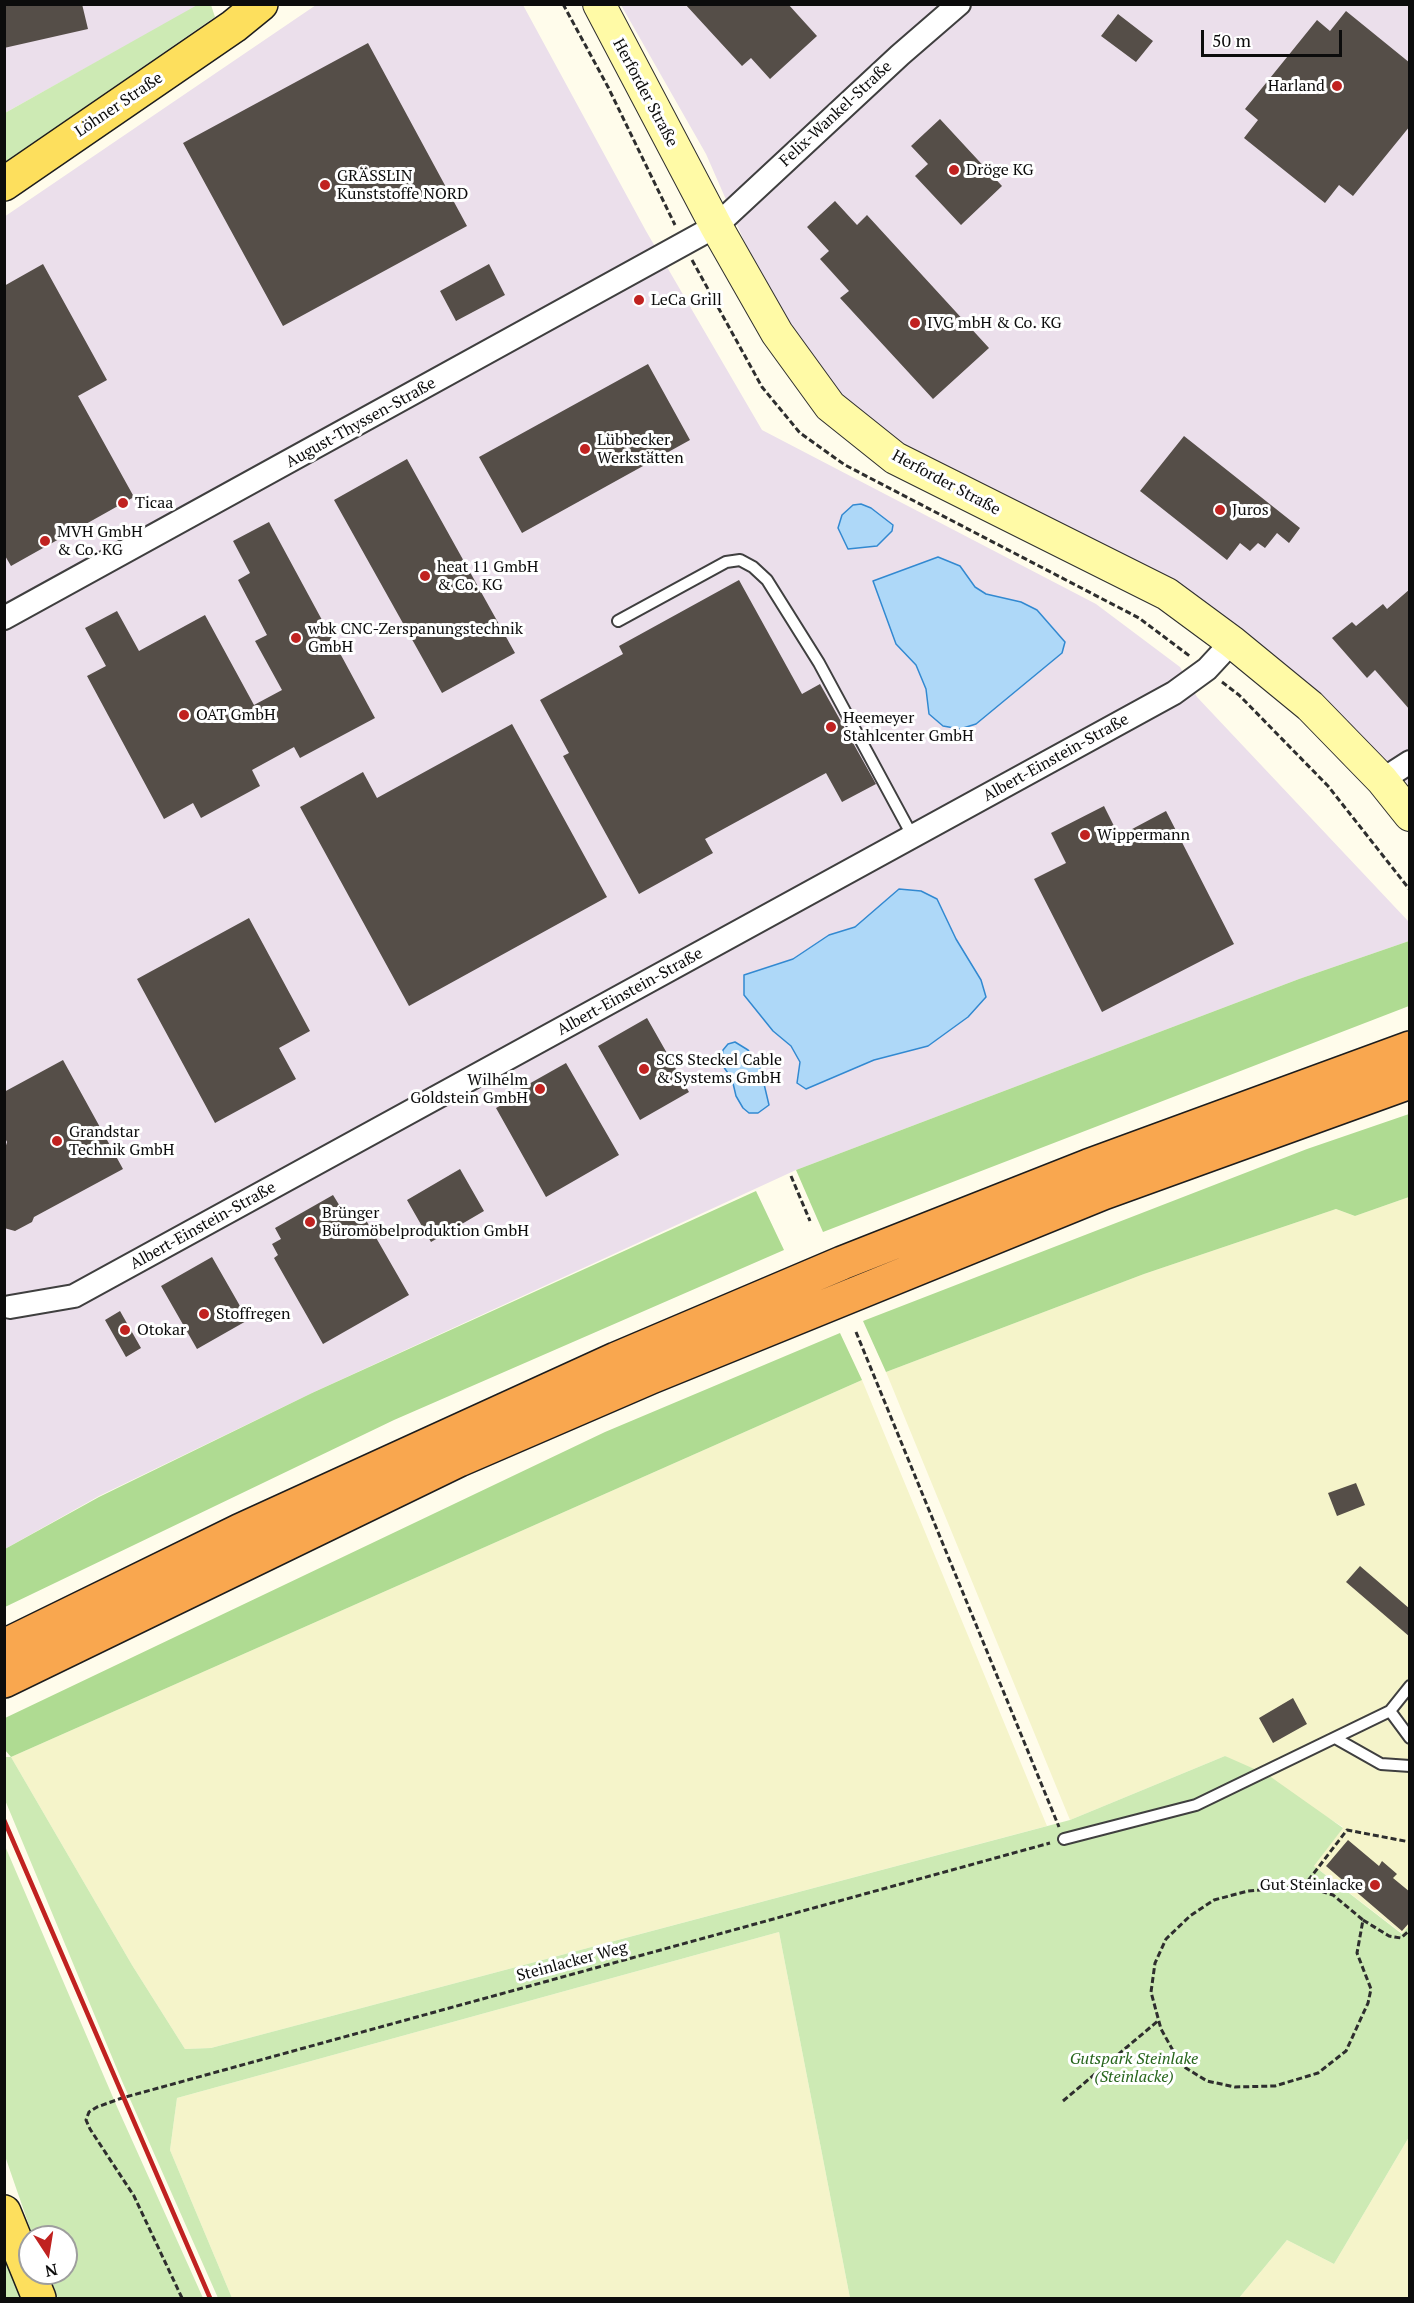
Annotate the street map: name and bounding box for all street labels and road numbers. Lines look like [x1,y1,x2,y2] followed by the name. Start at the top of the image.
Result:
[608,36,682,150] street label: Herforder Straße
[776,57,896,171] street label: Felix-Wankel-Straße
[72,69,166,141] street label: Löhner Straße
[283,374,439,472] street label: August-Thyssen-Straße
[889,446,1003,520] street label: Herforder Straße
[980,710,1132,806] street label: Albert-Einstein-Straße
[554,944,706,1040] street label: Albert-Einstein-Straße
[127,1178,279,1274] street label: Albert-Einstein-Straße
[515,1938,629,1986] street label: Steinlacker Weg

